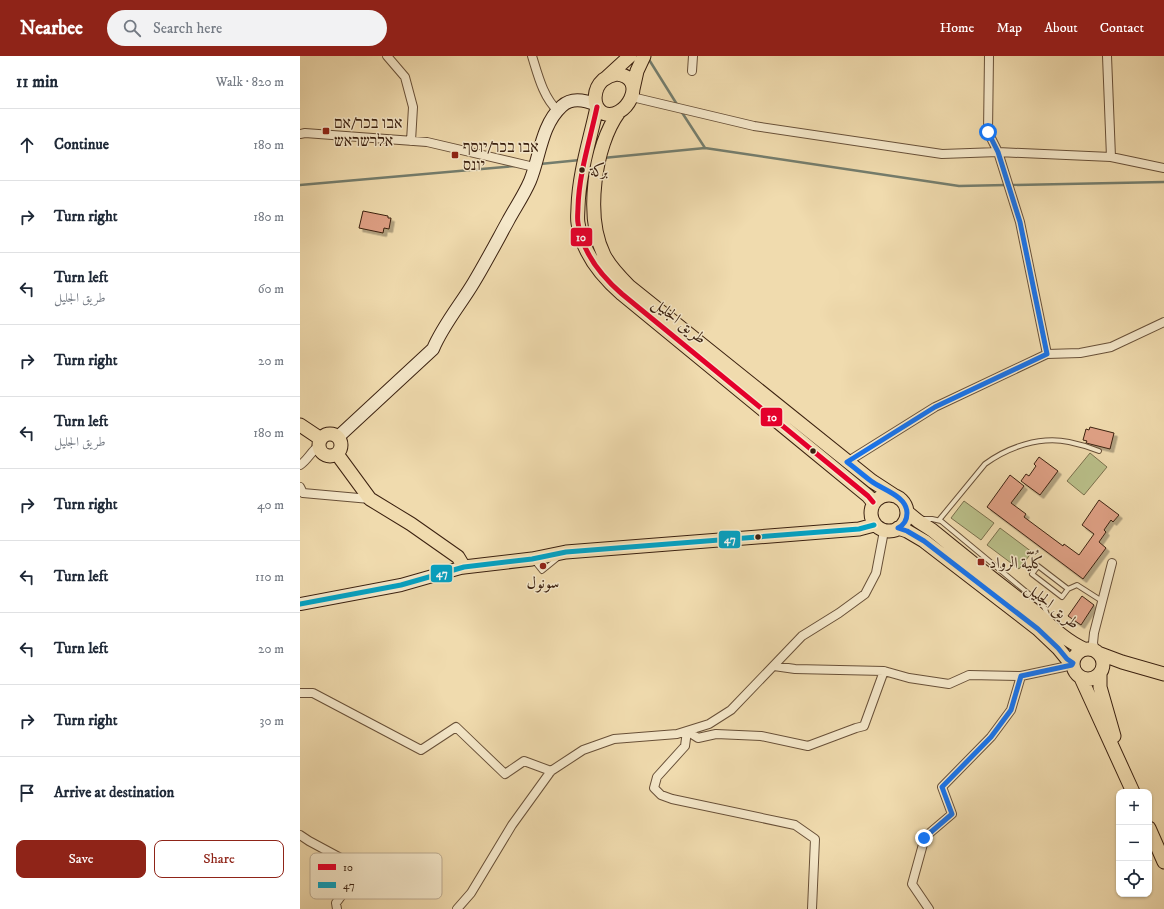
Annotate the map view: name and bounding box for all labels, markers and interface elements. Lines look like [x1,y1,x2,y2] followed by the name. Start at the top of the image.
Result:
[107,10,387,46] search box
[20,17,83,40] text: Nearbee
[121,17,143,39] icon: search
[153,19,222,38] text: Search here
[940,19,974,37] text: Home
[996,19,1022,37] text: Map
[1044,19,1078,37] text: About
[1100,19,1144,37] text: Contact
[16,71,58,93] text: 11 min
[216,74,284,90] text: Walk · 820 m
[334,113,402,151] place label: אבו בכר/אם אלרשראש
[979,123,997,141] route start
[321,126,331,136] marker: אבו בכר/אם אלרשראש
[16,134,38,156] icon: ahead
[54,135,109,154] text: Continue
[253,137,284,153] text: 180 m
[463,137,539,175] place label: אבו בכר/יוסף יונס
[450,150,460,160] marker: אבו בכר/יוסף יונס
[589,162,608,181] place label: بركة
[577,165,587,175] marker: بركة
[16,206,38,228] icon: right
[54,207,117,226] text: Turn right
[253,209,284,225] text: 180 m
[570,227,593,247] line badge: 10
[576,231,586,245] text: 10
[54,268,108,287] text: Turn left
[16,278,38,300] icon: left
[258,281,284,297] text: 60 m
[54,290,106,306] text: طريق الجليل
[648,293,710,349] street label: طريق الجليل
[16,350,38,372] icon: right
[54,351,117,370] text: Turn right
[258,353,284,369] text: 20 m
[760,407,783,427] line badge: 10
[767,411,777,425] text: 10
[54,412,108,431] text: Turn left
[16,422,38,444] icon: left
[253,425,284,441] text: 180 m
[54,434,106,450] text: طريق الجليل
[808,446,818,456] unlabelled marker
[16,494,38,516] icon: right
[54,495,117,514] text: Turn right
[257,497,284,513] text: 40 m
[718,530,741,549] line badge: 47
[753,532,763,542] unlabelled marker
[723,533,736,547] text: 47
[989,549,1044,573] place label: كُلّيّة الرواد
[976,557,986,567] marker: كُلّيّة الرواد
[538,561,548,571] marker: سونول
[430,564,453,583] line badge: 47
[16,566,38,588] icon: left
[54,567,108,586] text: Turn left
[435,567,448,581] text: 47
[255,569,284,585] text: 110 m
[527,573,559,593] place label: سونول
[1021,578,1083,634] street label: طريق الجليل
[16,638,38,660] icon: left
[54,639,108,658] text: Turn left
[258,641,284,657] text: 20 m
[16,710,38,732] icon: right
[54,711,117,730] text: Turn right
[260,713,284,729] text: 30 m
[16,782,38,804] icon: arrive
[54,783,174,802] text: Arrive at destination
[1116,789,1152,897] map controls
[1116,789,1152,825] button: +
[1116,825,1152,861] button: −
[915,829,933,847] route end
[16,840,146,878] button: Save
[154,840,284,878] button: Share
[310,853,442,899] legend
[343,861,353,875] text: 10
[1116,861,1152,897] button: locate
[343,879,355,893] text: 47

